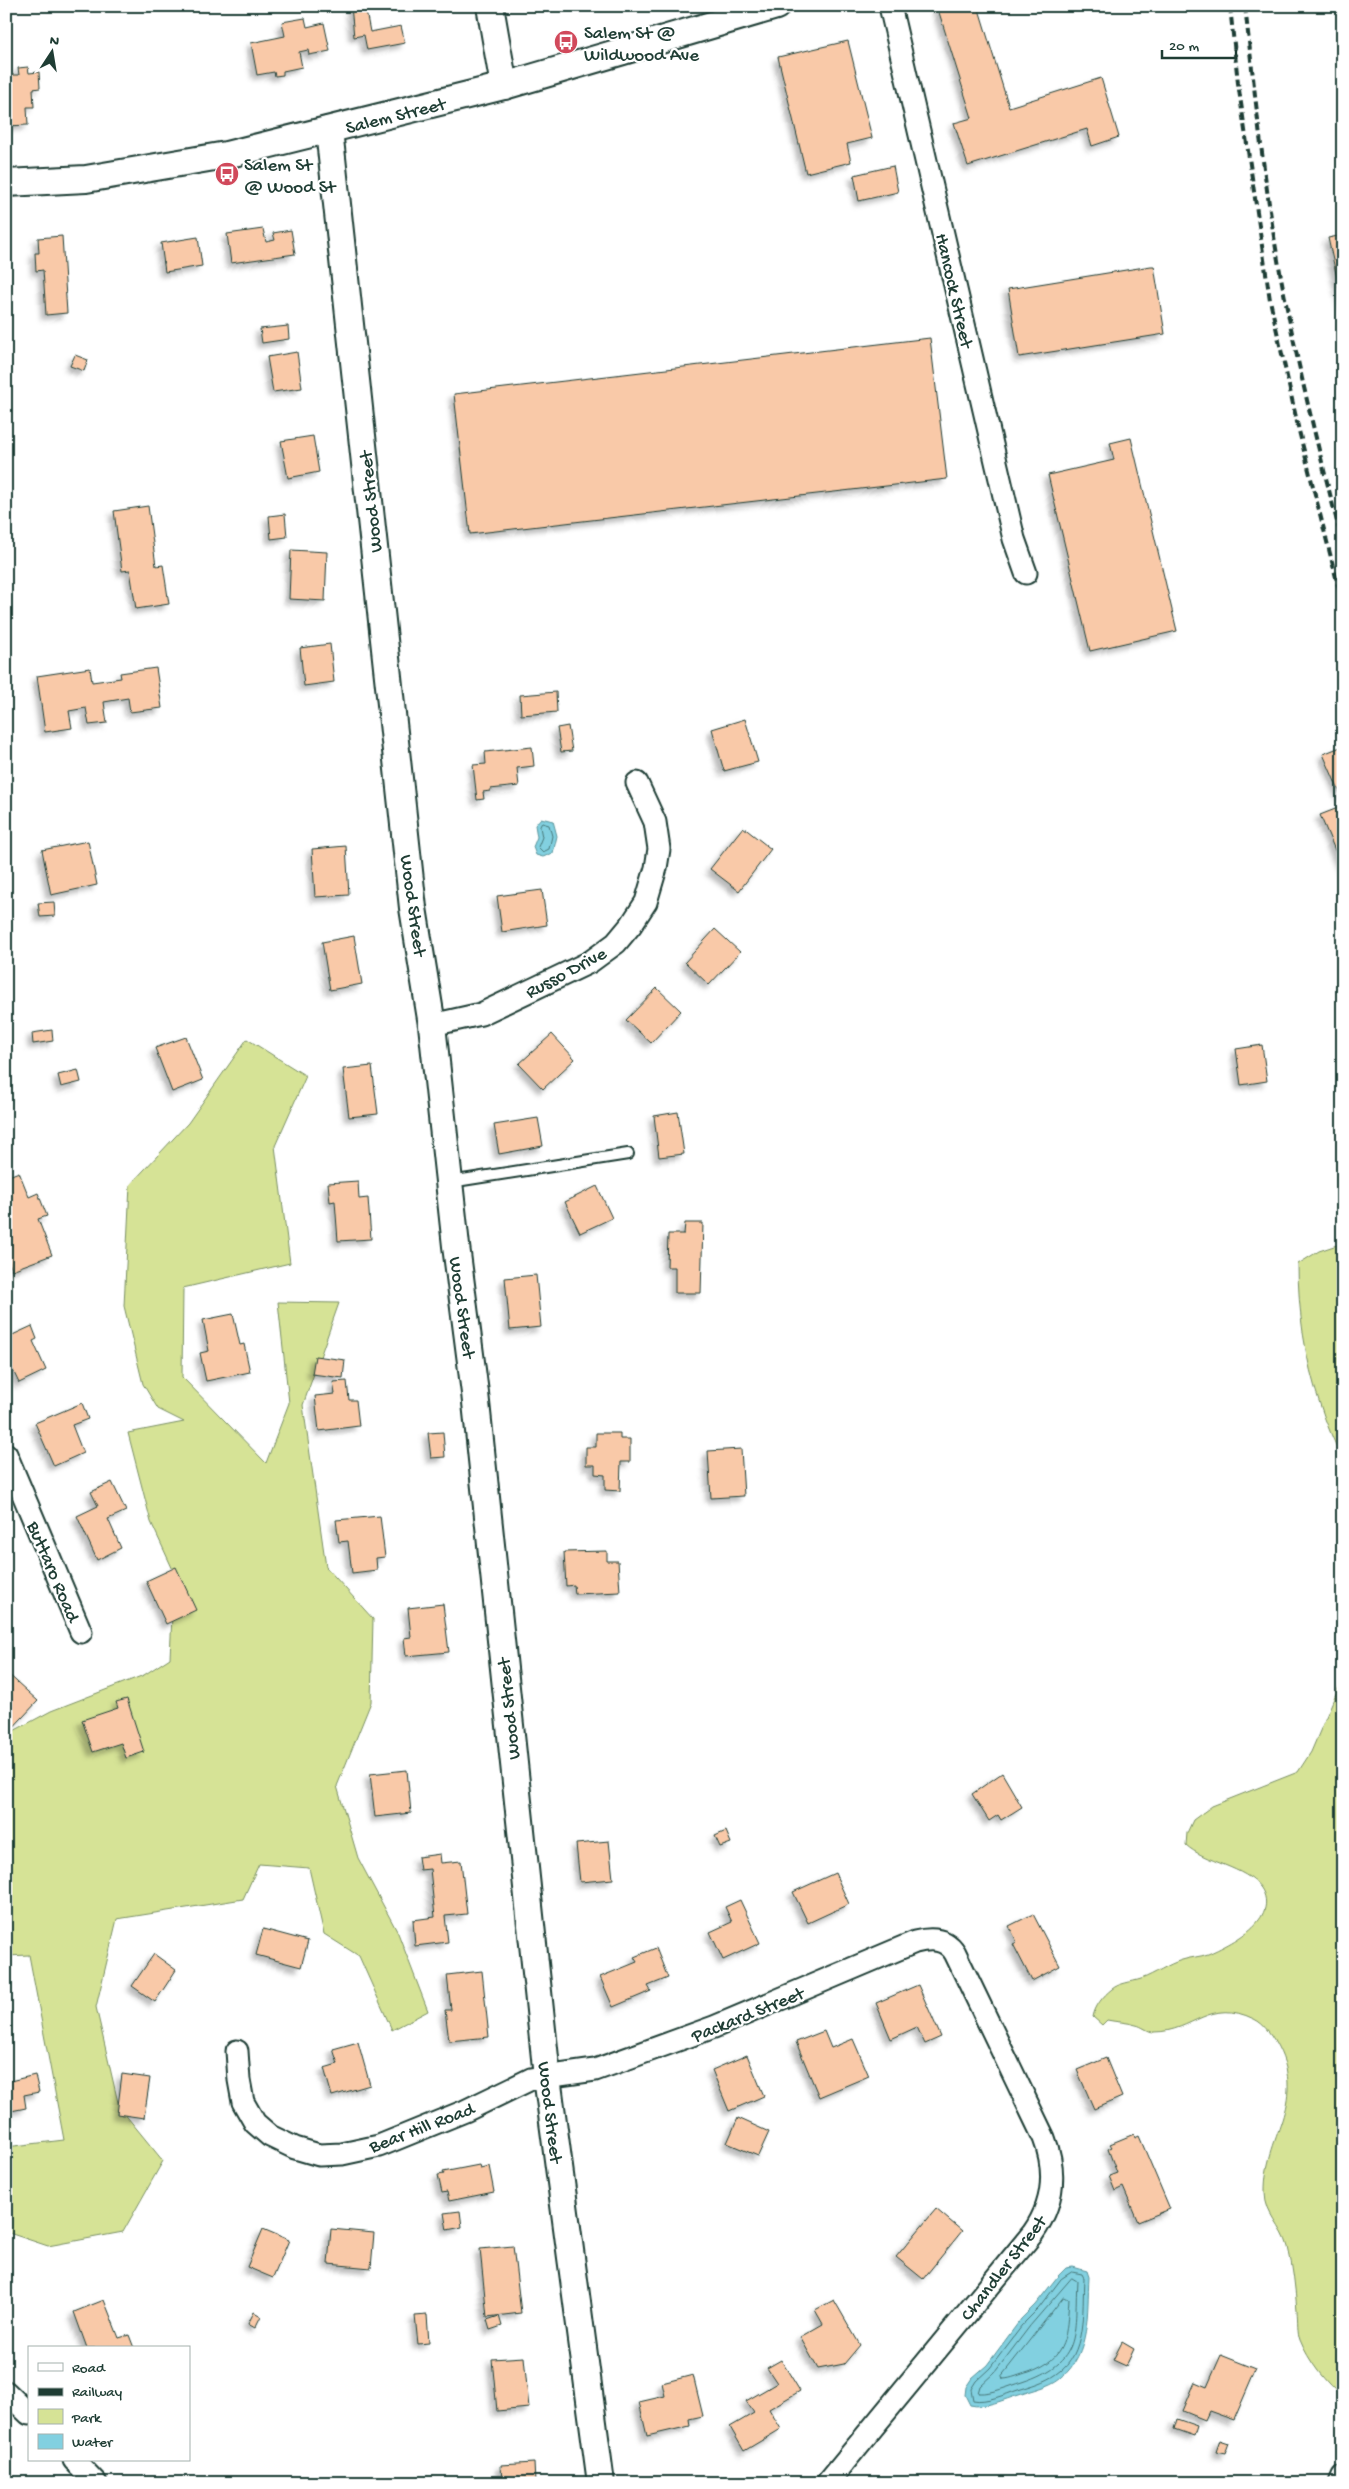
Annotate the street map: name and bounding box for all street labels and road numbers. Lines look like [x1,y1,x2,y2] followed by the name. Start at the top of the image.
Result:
[344,93,450,141] street label: Salem Street
[928,231,977,352] street label: Hancock Street
[355,447,389,554] street label: Wood Street
[393,853,430,960] street label: Wood Street
[522,943,611,1005] street label: Russo Drive
[442,1255,479,1362] street label: Wood Street
[20,1518,84,1628] street label: Buttaro Road
[493,1654,527,1761] street label: Wood Street
[688,1982,810,2050] street label: Packard Street
[531,2060,566,2167] street label: Wood Street
[366,2098,480,2160] street label: Bear Hill Road
[957,2210,1054,2326] street label: Chandler Street

